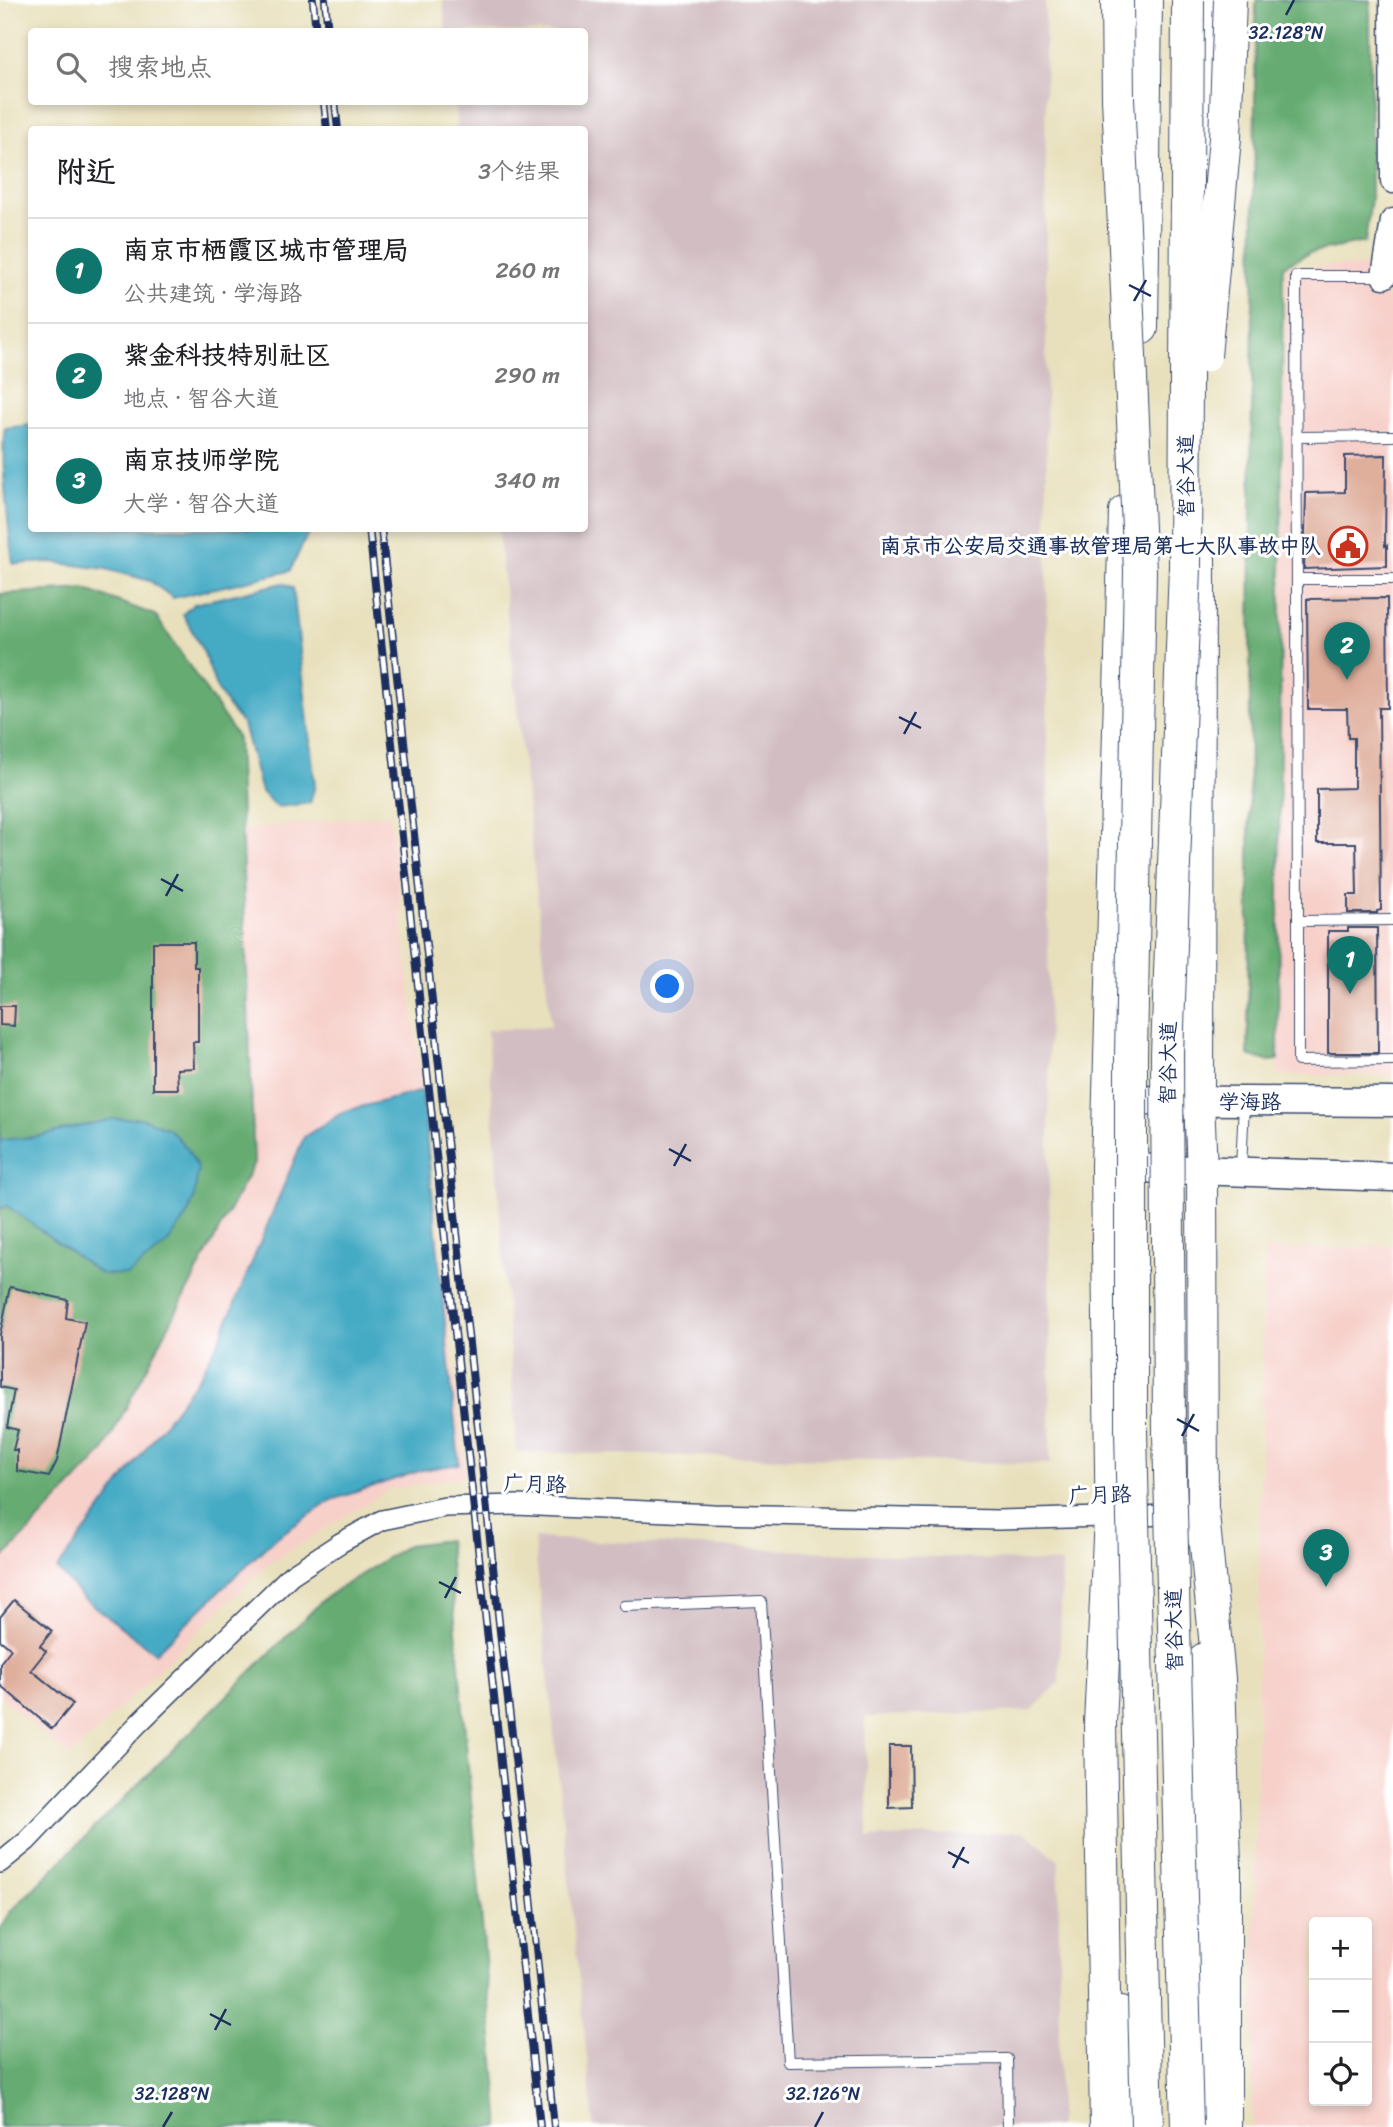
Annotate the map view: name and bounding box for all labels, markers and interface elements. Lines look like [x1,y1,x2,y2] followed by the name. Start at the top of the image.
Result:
[1249,17,1324,49] text: 32.128°N
[28,28,588,105] search box
[108,44,212,90] text: 搜索地点
[52,48,90,86] icon: search
[56,145,116,199] text: 附近
[478,151,560,192] text: 3个结果
[123,227,409,273] text: 南京市栖霞区城市管理局
[74,250,84,291] text: 1
[495,250,560,291] text: 260 m
[123,273,302,314] text: 公共建筑 · 学海路
[123,332,331,378] text: 紫金科技特别社区
[72,355,86,396] text: 2
[494,355,560,396] text: 290 m
[123,378,279,419] text: 地点 · 智谷大道
[1167,434,1205,518] street label: 智谷大道
[123,437,279,483] text: 南京技师学院
[73,460,85,501] text: 3
[495,460,560,501] text: 340 m
[123,483,279,524] text: 大学 · 智谷大道
[1327,525,1369,567] public building icon: 南京市公安局交通事故管理局第七大队事故中队
[880,527,1321,565] place label: 南京市公安局交通事故管理局第七大队事故中队
[1324,622,1370,680] pin: 2
[1327,936,1373,994] pin: 1
[650,969,684,1003] your location
[1148,1021,1188,1105] street label: 智谷大道
[1219,1083,1282,1121] street label: 学海路
[503,1464,567,1504] street label: 广月路
[1068,1475,1132,1515] street label: 广月路
[1303,1529,1349,1587] pin: 3
[1154,1588,1194,1672] street label: 智谷大道
[1309,1917,1372,2106] map controls
[1309,1917,1372,1980] button: +
[1309,1980,1372,2043] button: −
[1309,2043,1372,2106] button: locate
[135,2078,210,2110] text: 32.128°N
[786,2078,861,2110] text: 32.126°N

